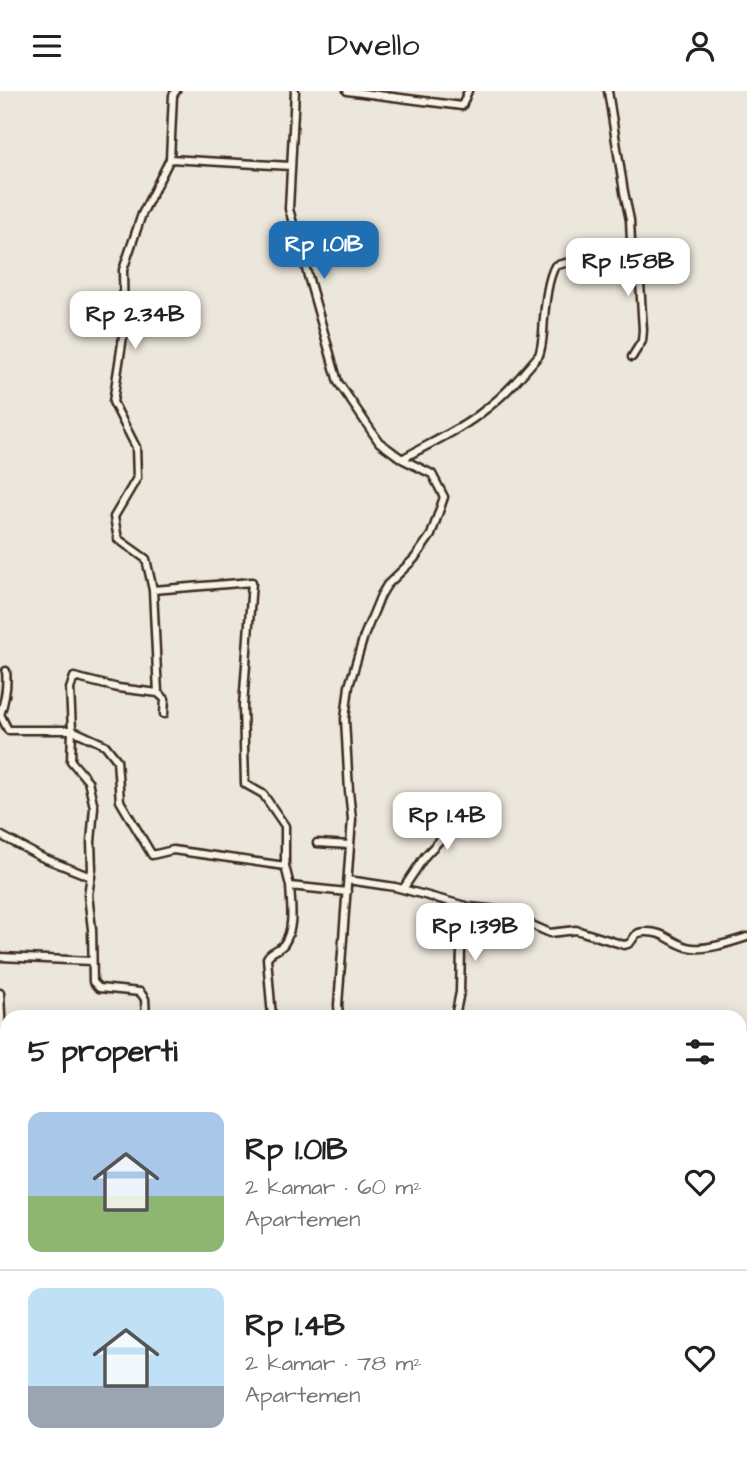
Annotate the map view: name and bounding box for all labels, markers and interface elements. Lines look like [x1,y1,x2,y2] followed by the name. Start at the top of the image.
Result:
[328,23,420,68] text: Dwello
[28,27,66,65] icon: menu
[681,27,719,65] icon: person
[252,221,396,281] pin: Rp 1.01B
[285,228,363,260] text: Rp 1.01B
[556,239,700,298] pin: Rp 1.58B
[582,245,674,277] text: Rp 1.58B
[63,292,207,351] pin: Rp 2.34B
[86,298,184,330] text: Rp 2.34B
[382,793,512,852] pin: Rp 1.4B
[409,799,485,831] text: Rp 1.4B
[403,903,547,963] pin: Rp 1.39B
[432,910,518,942] text: Rp 1.39B
[28,1031,178,1073] text: 5 properti
[681,1033,719,1071] icon: filters
[245,1129,347,1171] text: Rp 1.01B
[84,1140,168,1224] icon: home
[681,1163,719,1201] icon: heart
[245,1171,422,1203] text: 2 kamar · 60 m²
[245,1203,361,1235] text: Apartemen
[245,1305,345,1347] text: Rp 1.4B
[84,1316,168,1400] icon: home
[681,1339,719,1377] icon: heart
[245,1347,422,1379] text: 2 kamar · 78 m²
[245,1379,361,1411] text: Apartemen

